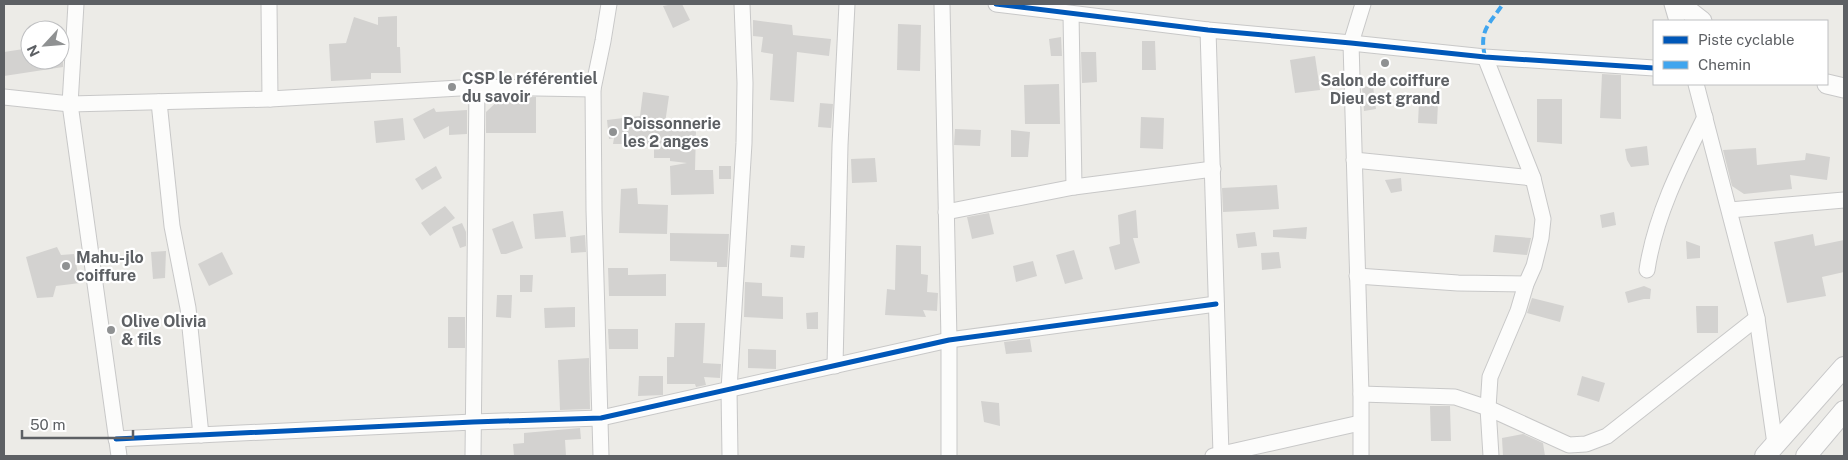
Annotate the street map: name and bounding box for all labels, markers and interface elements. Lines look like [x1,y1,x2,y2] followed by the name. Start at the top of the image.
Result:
[20,20,70,70] north arrow
[1653,20,1828,85] legend
[1698,31,1795,48] text: Piste cyclable
[24,42,43,59] text: N
[1698,56,1751,73] text: Chemin
[1379,57,1391,69] marker: Salon de coiffure Dieu est grand
[462,69,598,106] place label: CSP le référentiel du savoir
[1320,71,1450,108] place label: Salon de coiffure Dieu est grand
[446,81,458,93] marker: CSP le référentiel du savoir
[623,114,721,151] place label: Poissonnerie les 2 anges
[607,126,619,138] marker: Poissonnerie les 2 anges
[76,248,144,285] place label: Mahu-jlo coiffure
[60,260,72,272] marker: Mahu-jlo coiffure
[121,312,206,349] place label: Olive Olivia & fils
[105,324,117,336] marker: Olive Olivia & fils
[22,408,134,440] scale bar
[30,416,65,433] text: 50 m

